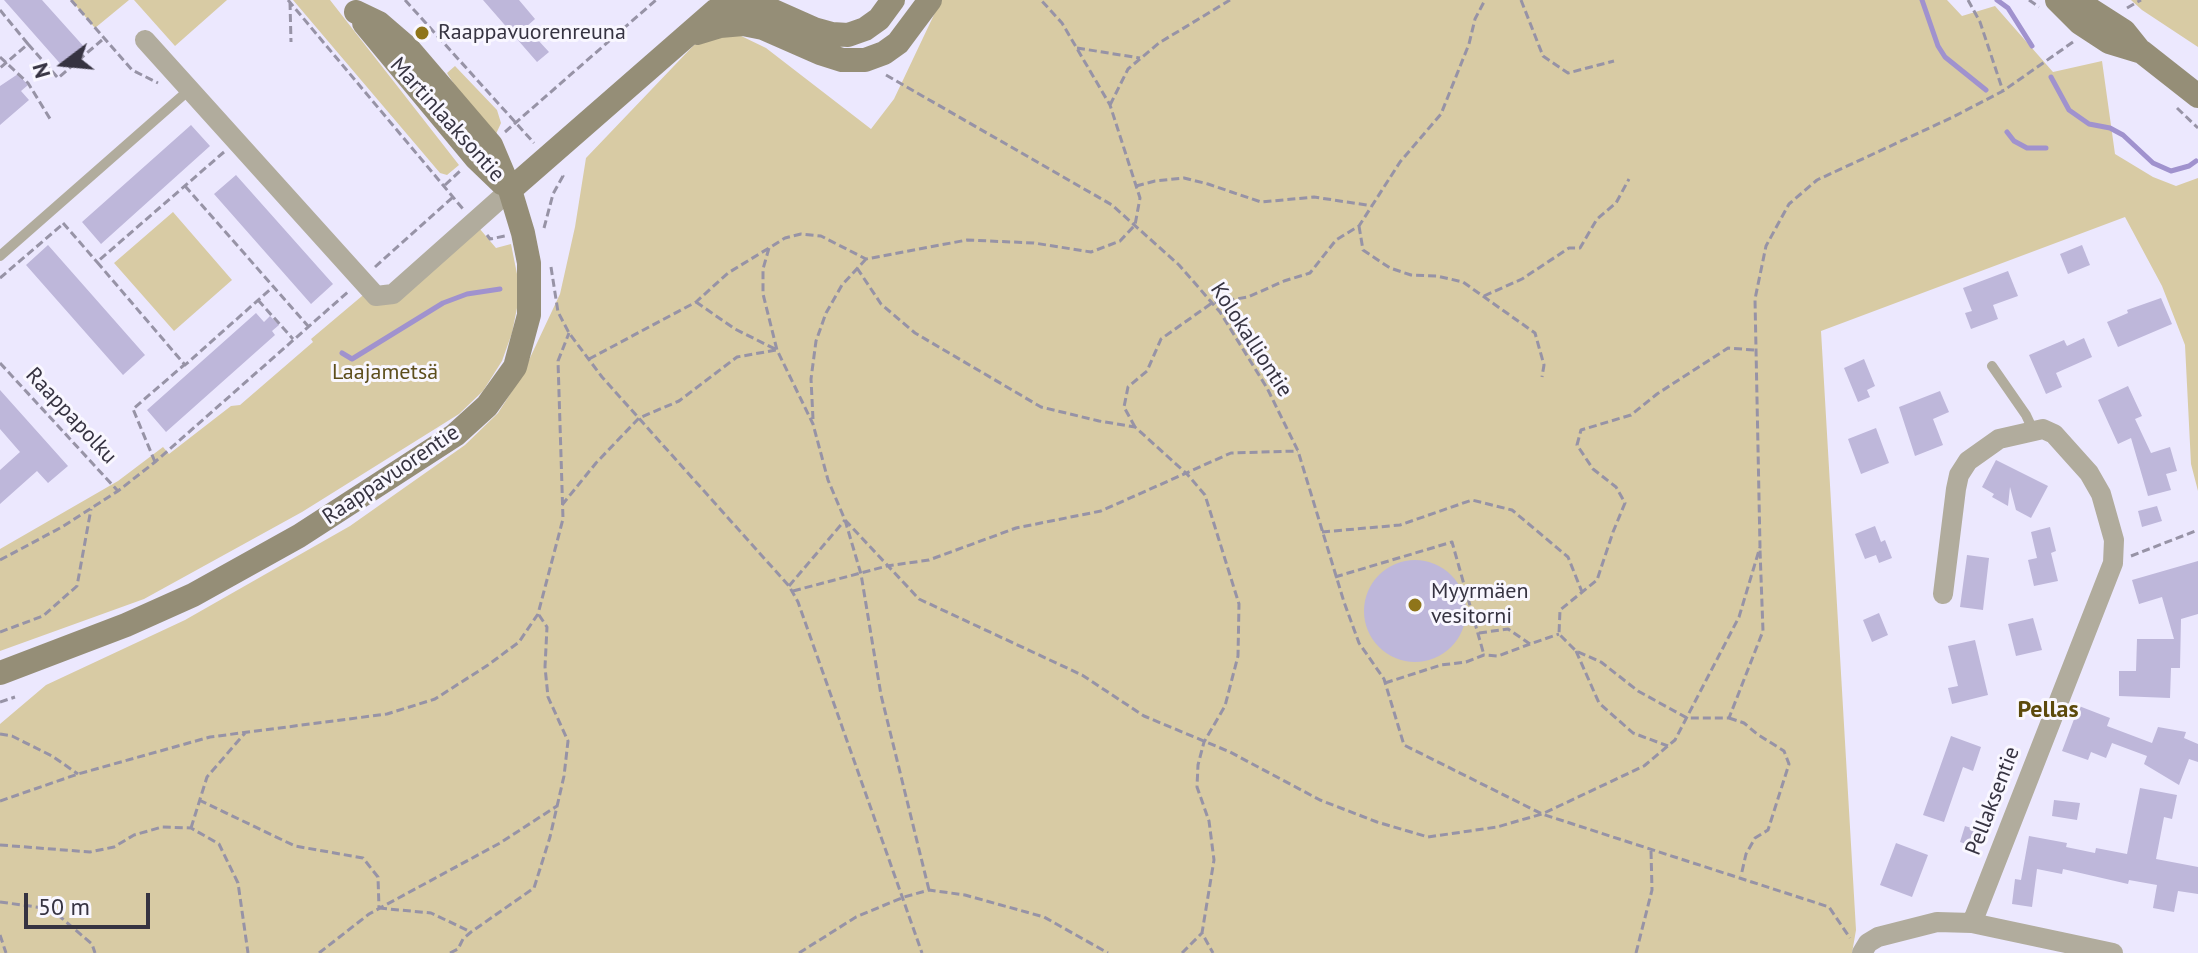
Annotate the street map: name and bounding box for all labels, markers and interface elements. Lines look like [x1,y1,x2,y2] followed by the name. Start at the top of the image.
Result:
[438,20,626,46] place label: Raappavuorenreuna
[24,24,104,104] north arrow
[413,24,431,42] marker: Raappavuorenreuna
[384,52,510,188] street label: Martinlaaksontie
[25,60,56,81] text: N
[1204,278,1298,402] street label: Kolokalliontie
[332,360,438,386] park label: Laajametsä
[20,362,122,470] street label: Raappapolku
[318,420,464,530] street label: Raappavuorentie
[1431,579,1529,630] place label: Myyrmäen vesitorni
[1406,596,1424,614] marker: Myyrmäen vesitorni
[2017,696,2079,724] district label: Pellas
[1960,743,2026,859] street label: Pellaksentie
[28,877,154,927] scale bar
[38,891,90,922] text: 50 m

